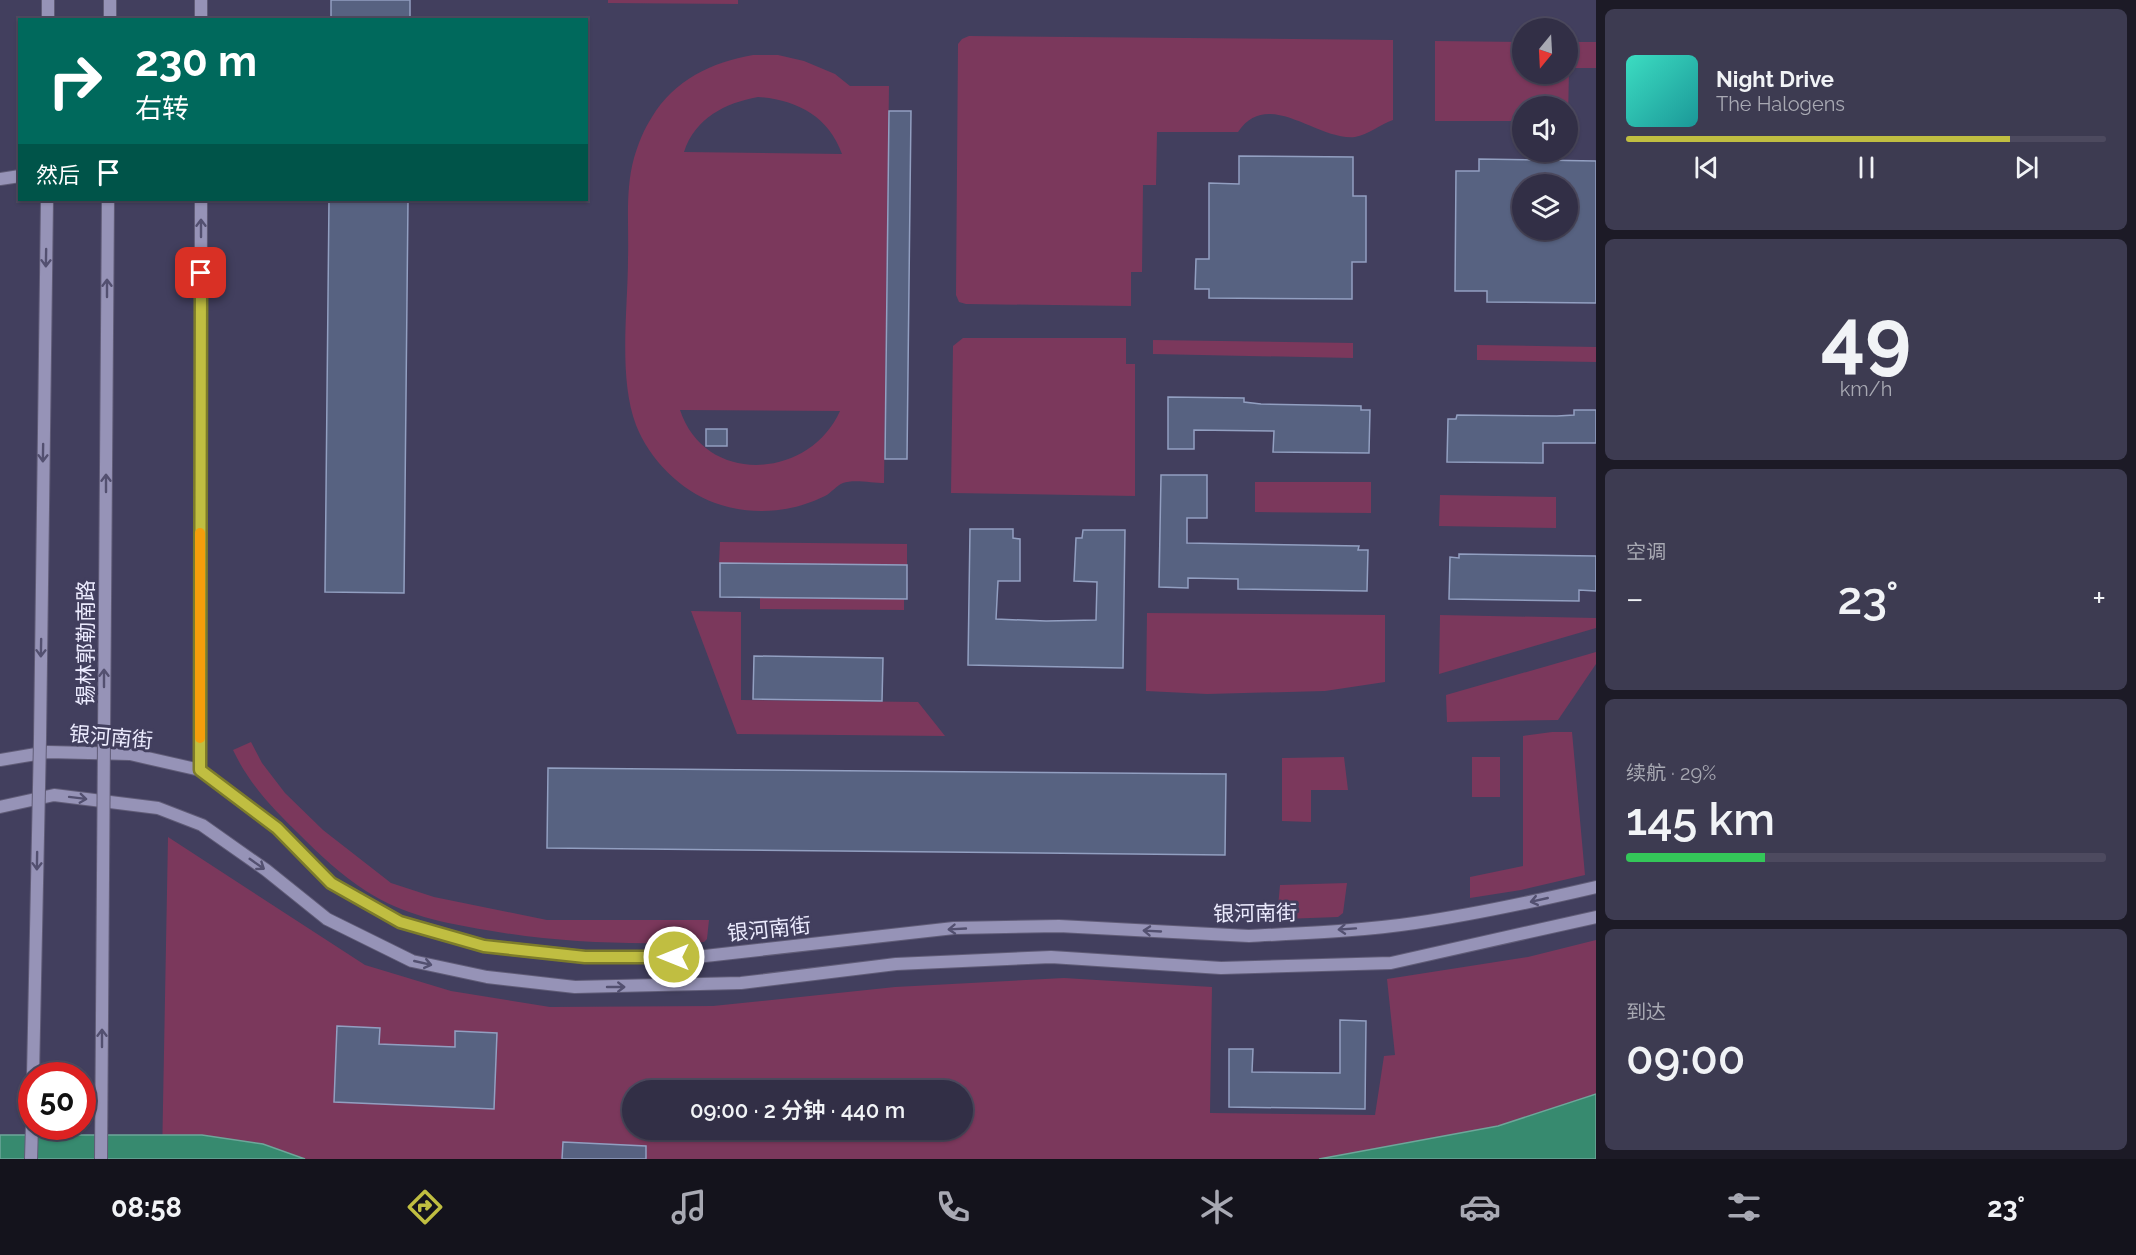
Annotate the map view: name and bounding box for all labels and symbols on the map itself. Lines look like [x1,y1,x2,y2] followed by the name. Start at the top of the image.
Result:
[1512,18,1578,84] north arrow
[195,219,207,239] one-way arrow
[40,247,52,267] one-way arrow
[175,247,226,298] pin
[102,278,113,298] one-way arrow
[38,442,49,462] one-way arrow
[100,473,112,493] one-way arrow
[73,580,98,706] street label: 锡林郭勒南路
[35,637,47,657] one-way arrow
[98,668,110,688] one-way arrow
[68,721,154,753] street label: 银河南街
[68,793,87,804] one-way arrow
[31,850,43,870] one-way arrow
[249,857,266,870] one-way arrow
[1530,895,1549,907] one-way arrow
[1213,900,1297,926] street label: 银河南街
[726,912,812,946] street label: 银河南街
[948,923,968,934] one-way arrow
[1337,924,1357,935] one-way arrow
[642,925,706,989] position arrow
[1142,925,1162,936] one-way arrow
[413,958,432,969] one-way arrow
[605,981,625,993] one-way arrow
[96,1028,107,1048] one-way arrow
[18,1062,96,1140] speed limit sign: 50

